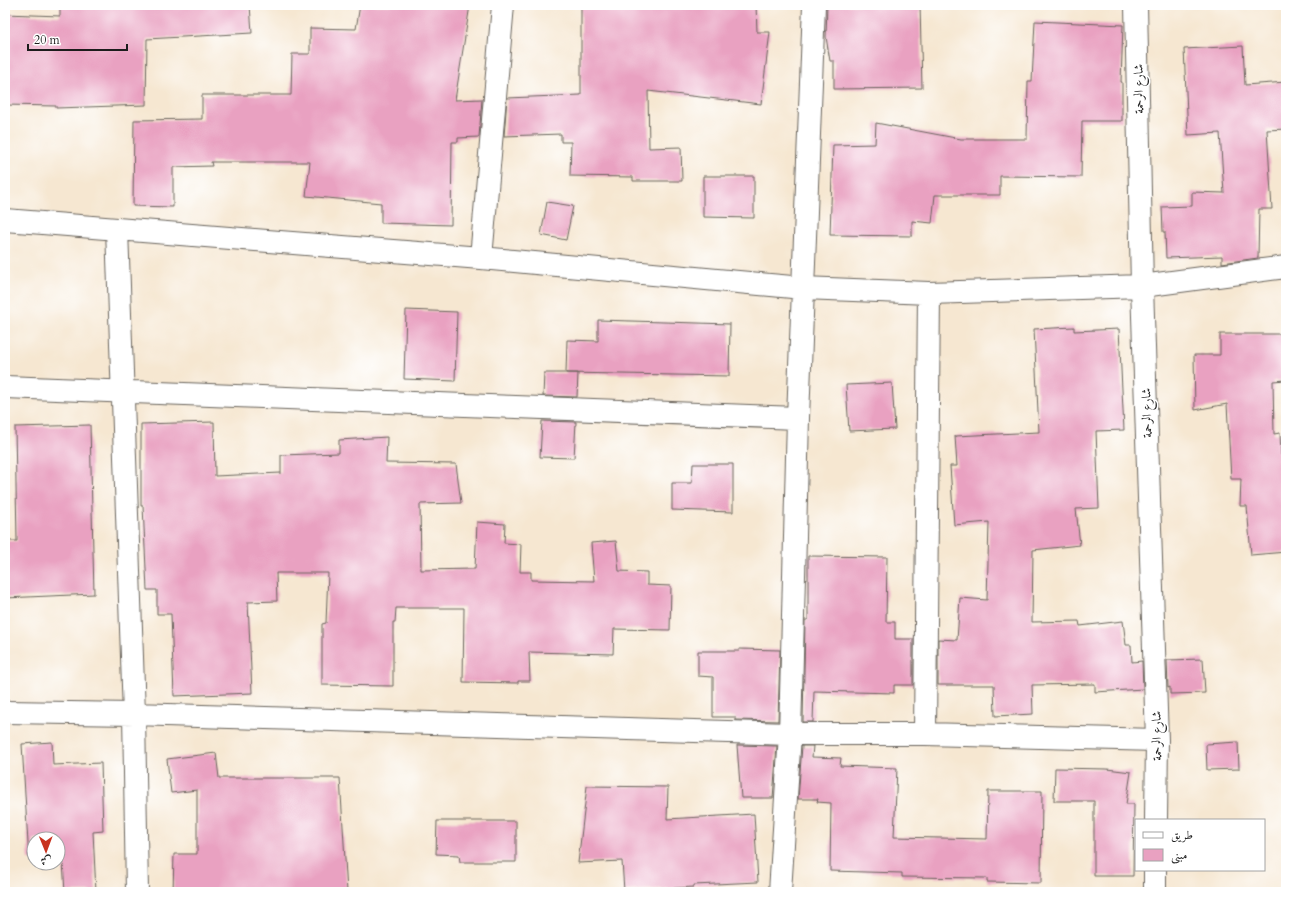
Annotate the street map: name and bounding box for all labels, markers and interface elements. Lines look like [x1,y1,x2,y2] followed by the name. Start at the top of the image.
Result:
[28,26,127,52] scale bar
[34,32,61,48] text: 20 m
[1130,64,1150,114] street label: شارع الرحمة
[1137,388,1159,438] street label: شارع الرحمة
[1148,711,1168,761] street label: شارع الرحمة
[1135,819,1265,871] legend
[1171,827,1193,843] text: طريق
[26,831,66,871] north arrow
[1171,847,1187,864] text: مبنى
[40,853,52,868] text: ش

